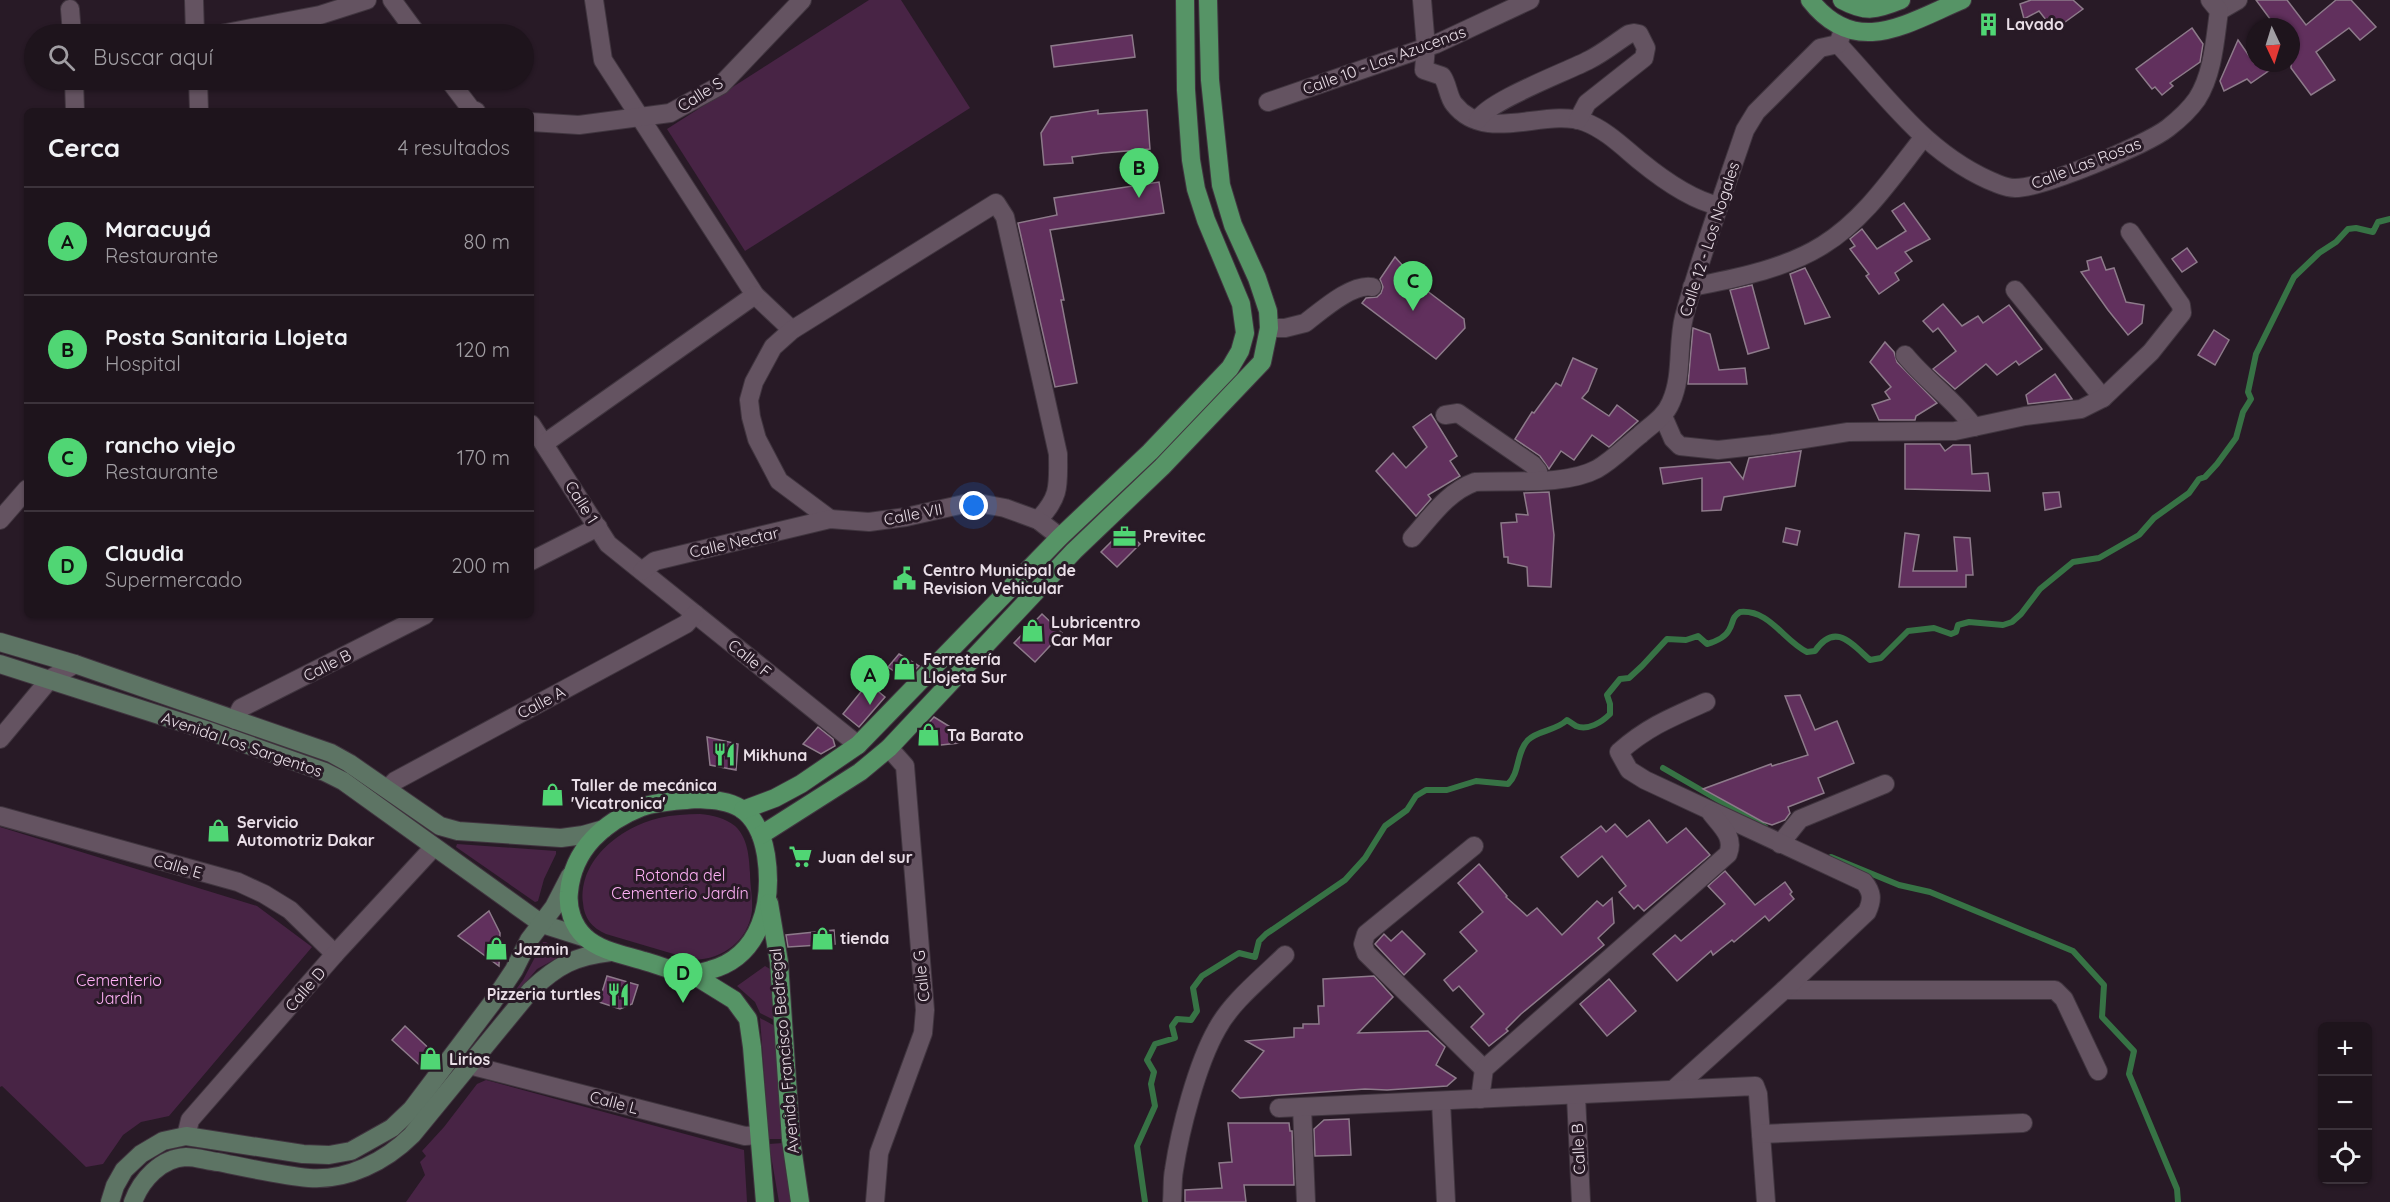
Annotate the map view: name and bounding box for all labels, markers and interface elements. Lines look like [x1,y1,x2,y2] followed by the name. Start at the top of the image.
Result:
[1975,11,2001,37] building icon: Lavado
[2006,14,2064,34] place label: Lavado
[2246,18,2300,72] north arrow
[1300,21,1468,99] street label: Calle 10 - Las Azucenas
[24,24,534,90] search box
[45,41,78,74] icon: search
[93,43,213,71] text: Buscar aquí
[674,72,726,116] street label: Calle S
[48,131,120,164] text: Cerca
[2028,133,2144,193] street label: Calle Las Rosas
[398,135,510,160] text: 4 resultados
[1120,148,1158,198] pin: B
[1675,159,1743,319] street label: Calle 12 - Los Nogales
[105,215,211,243] text: Maracuyá
[61,229,74,254] text: A
[464,229,510,254] text: 80 m
[105,243,218,268] text: Restaurante
[1394,262,1432,311] pin: C
[105,323,348,351] text: Posta Sanitaria Llojeta
[61,337,74,362] text: B
[456,337,510,362] text: 120 m
[105,351,181,376] text: Hospital
[105,431,236,459] text: rancho viejo
[61,445,74,470] text: C
[457,445,510,470] text: 170 m
[105,459,218,484] text: Restaurante
[561,477,603,527] street label: Calle 1
[959,491,988,520] your location
[882,499,944,529] street label: Calle VII
[687,522,781,562] street label: Calle Nectar
[1112,523,1138,549] office icon: Previtec
[1143,526,1206,546] place label: Previtec
[105,539,184,567] text: Claudia
[60,553,75,578] text: D
[451,553,510,578] text: 200 m
[923,560,1076,598] place label: Centro Municipal de Revision Vehicular
[892,566,918,592] public building icon: Centro Municipal de Revision Vehicular
[105,567,242,592] text: Supermercado
[1051,612,1141,650] place label: Lubricentro Car Mar
[1020,618,1046,644] shop icon: Lubricentro Car Mar
[724,635,776,681] street label: Calle F
[300,644,354,686] street label: Calle B
[923,649,1007,687] place label: Ferretería Llojeta Sur
[892,655,918,681] shop icon: Ferretería Llojeta Sur
[850,656,890,705] pin: A
[514,681,568,723] street label: Calle A
[159,707,325,781] street label: Avenida Los Sargentos
[916,722,942,748] shop icon: Ta Barato
[947,725,1024,745] place label: Ta Barato
[712,742,738,768] restaurant icon: Mikhuna
[743,745,807,765] place label: Mikhuna
[571,775,717,813] place label: Taller de mecánica 'Vicatronica'
[540,781,566,807] shop icon: Taller de mecánica 'Vicatronica'
[237,812,375,850] place label: Servicio Automotriz Dakar
[206,818,232,844] shop icon: Servicio Automotriz Dakar
[787,844,813,870] supermarket icon: Juan del sur
[818,847,913,867] place label: Juan del sur
[151,850,205,882] street label: Calle E
[611,865,749,903] park label: Rotonda del Cementerio Jardín
[809,925,835,951] shop icon: tienda
[840,928,889,948] place label: tienda
[483,936,509,962] shop icon: Jazmin
[514,939,569,959] place label: Jazmin
[765,947,803,1155] street label: Avenida Francisco Bedregal
[908,949,934,1003] street label: Calle G
[664,954,702,1003] pin: D
[280,963,330,1015] street label: Calle D
[76,970,162,1008] park label: Cementerio Jardín
[606,981,632,1007] restaurant icon: Pizzeria turtles
[487,984,601,1004] place label: Pizzeria turtles
[2318,1022,2372,1184] map controls
[2318,1022,2372,1076] button: +
[418,1046,444,1072] shop icon: Lirios
[449,1049,490,1069] place label: Lirios
[2318,1076,2372,1130] button: −
[588,1086,641,1118] street label: Calle L
[1567,1123,1589,1175] street label: Calle B
[2318,1130,2372,1184] button: locate

